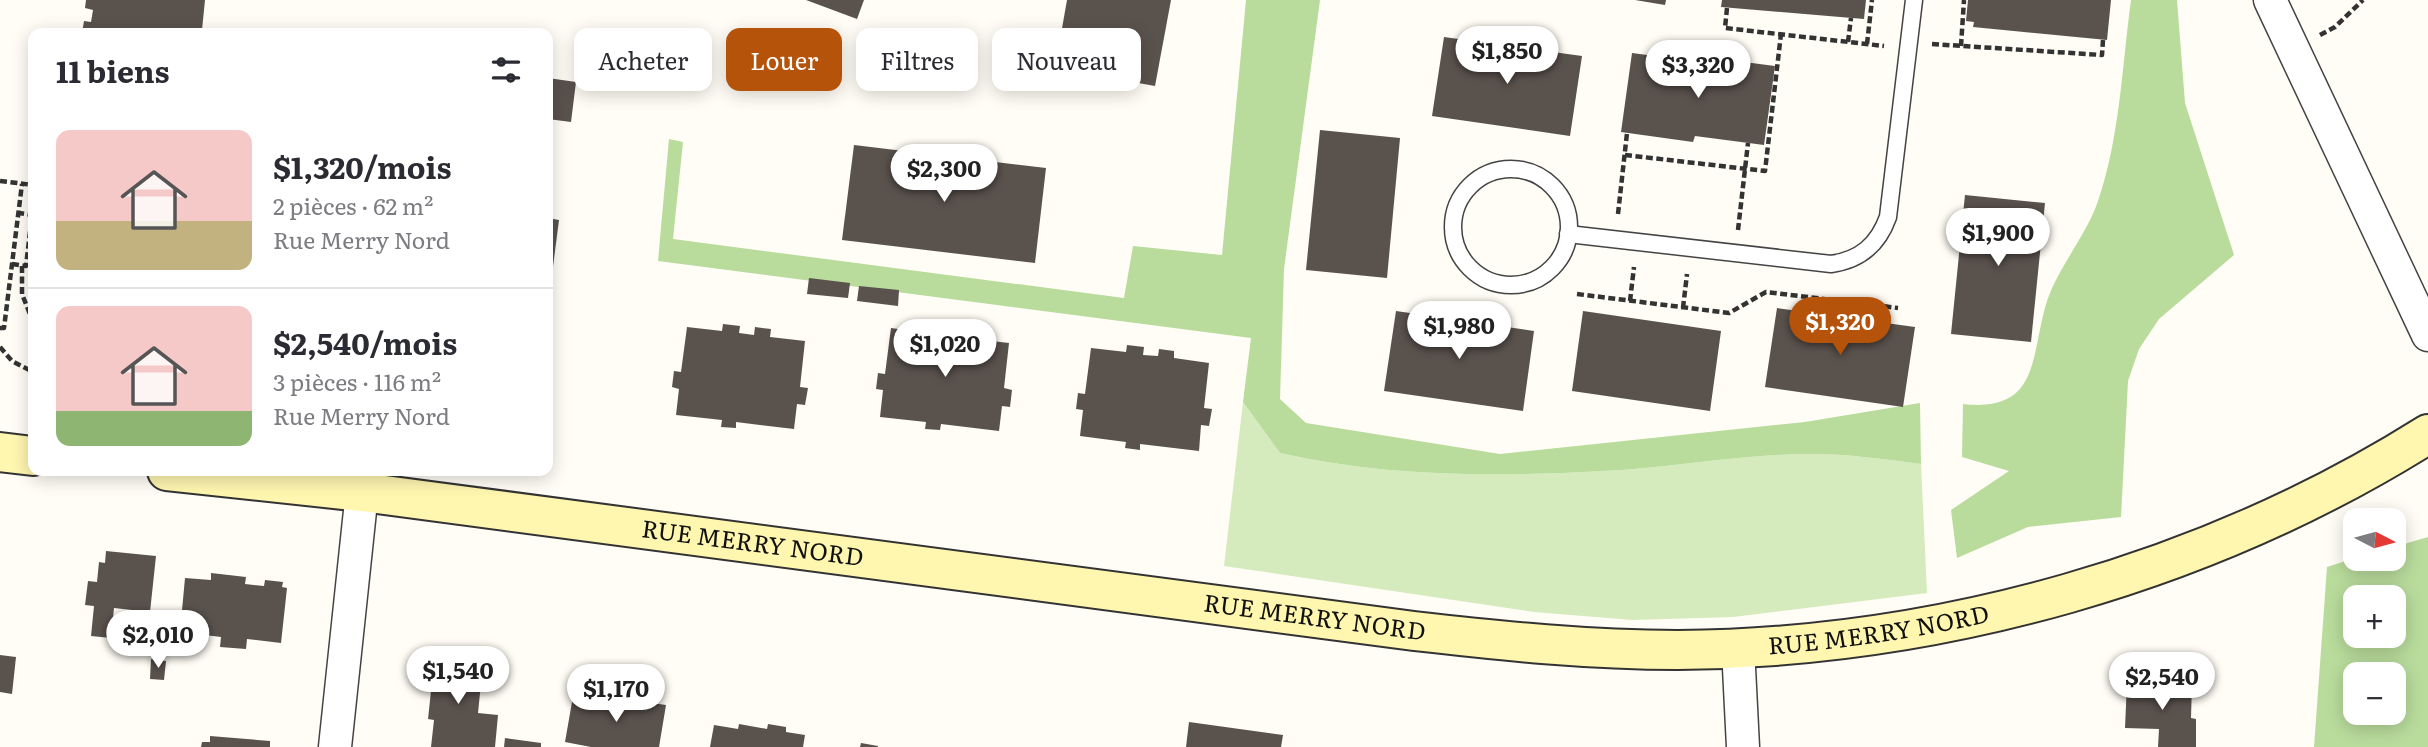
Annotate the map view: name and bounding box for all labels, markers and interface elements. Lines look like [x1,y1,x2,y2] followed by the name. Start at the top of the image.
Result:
[1450,27,1564,86] pin: $1,850
[574,28,712,91] chip: Acheter
[726,28,842,91] chip: Louer
[856,28,978,91] chip: Filtres
[992,28,1141,91] chip: Nouveau
[1472,32,1542,66] text: $1,850
[1641,41,1755,100] pin: $3,320
[1662,46,1734,80] text: $3,320
[56,48,169,92] text: 11 biens
[487,51,525,89] icon: filters
[273,144,451,188] text: $1,320/mois
[887,144,1001,204] pin: $2,300
[907,150,981,184] text: $2,300
[112,158,196,242] icon: home
[273,188,433,222] text: 2 pièces · 62 m²
[1941,208,2055,268] pin: $1,900
[1962,214,2034,248] text: $1,900
[273,222,450,256] text: Rue Merry Nord
[1783,298,1897,357] pin: $1,320
[1402,302,1516,361] pin: $1,980
[1805,303,1875,337] text: $1,320
[1423,307,1495,341] text: $1,980
[273,320,457,364] text: $2,540/mois
[888,320,1002,379] pin: $1,020
[909,325,981,359] text: $1,020
[112,334,196,418] icon: home
[273,364,441,398] text: 3 pièces · 116 m²
[273,398,450,432] text: Rue Merry Nord
[2343,508,2406,570] north arrow
[2343,508,2406,725] map controls
[640,509,866,573] street label: RUE MERRY NORD
[1202,583,1428,647] street label: RUE MERRY NORD
[2343,585,2406,648] button: +
[1767,594,1992,661] street label: RUE MERRY NORD
[101,610,215,670] pin: $2,010
[122,616,194,650] text: $2,010
[401,646,515,706] pin: $1,540
[422,652,494,686] text: $1,540
[2105,652,2219,712] pin: $2,540
[2125,658,2199,692] text: $2,540
[2343,662,2406,725] button: −
[559,664,673,724] pin: $1,170
[583,670,649,704] text: $1,170

